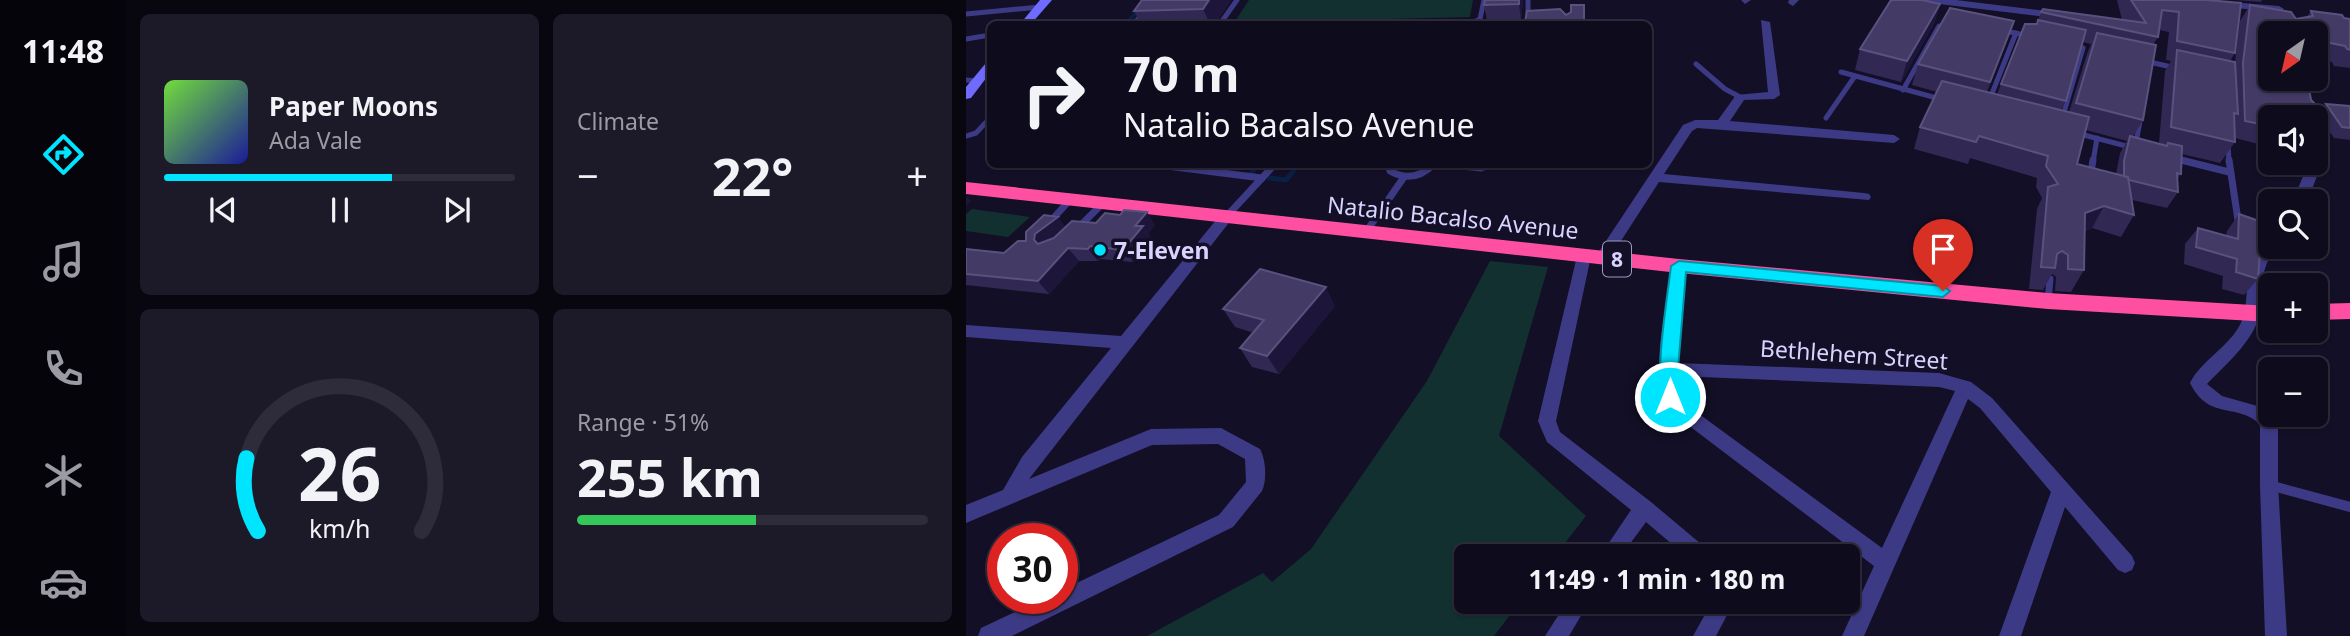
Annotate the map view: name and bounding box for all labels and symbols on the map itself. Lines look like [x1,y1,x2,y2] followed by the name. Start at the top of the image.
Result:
[2258,21,2328,91] north arrow
[1326,188,1580,246] street label: Natalio Bacalso Avenue
[1913,219,1973,291] pin
[1114,234,1209,266] place label: 7-Eleven
[1092,242,1108,258] marker: 7-Eleven
[1603,242,1631,276] road number: 8
[1759,331,1949,377] street label: Bethlehem Street
[1633,360,1707,434] position arrow
[987,523,1078,614] speed limit sign: 30

